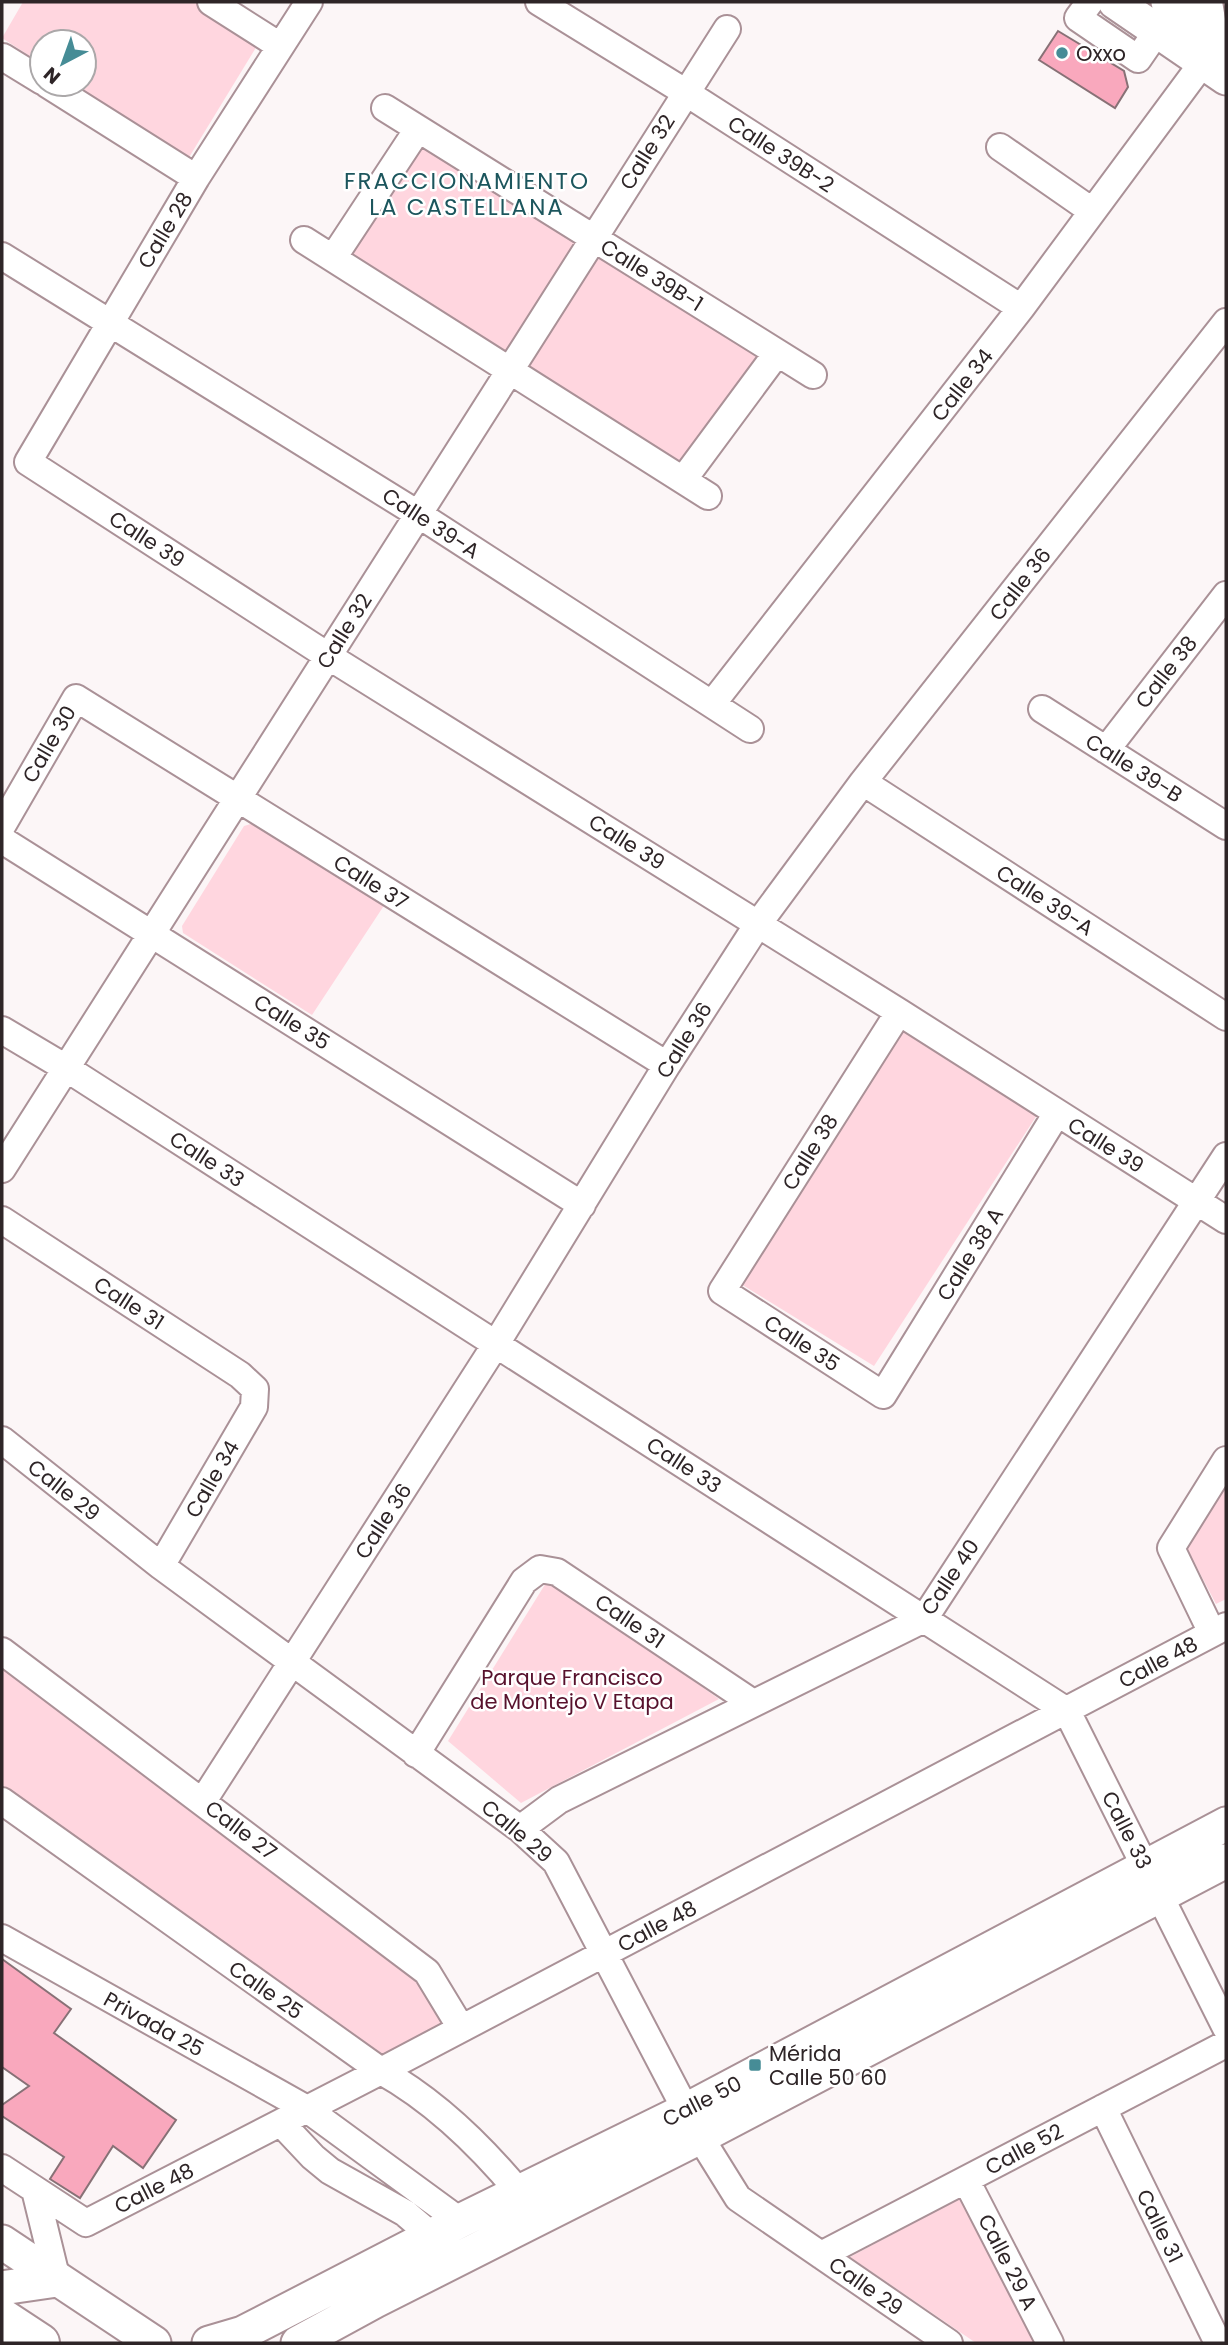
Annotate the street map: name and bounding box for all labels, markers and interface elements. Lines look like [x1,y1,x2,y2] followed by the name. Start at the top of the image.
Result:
[28,28,98,98] north arrow
[1076,39,1126,68] place label: Oxxo
[1054,45,1070,61] marker: Oxxo
[38,61,66,90] text: N
[612,109,682,195] street label: Calle 32
[722,109,840,199] street label: Calle 39B-2
[344,165,590,223] district label: FRACCIONAMIENTO LA CASTELLANA
[131,186,199,274] street label: Calle 28
[595,232,709,318] street label: Calle 39B-1
[924,343,1000,427] street label: Calle 34
[377,481,485,565] street label: Calle 39-A
[103,504,191,574] street label: Calle 39
[982,542,1058,626] street label: Calle 36
[309,588,379,674] street label: Calle 32
[1128,630,1204,714] street label: Calle 38
[15,700,83,788] street label: Calle 30
[1080,727,1188,809] street label: Calle 39-B
[583,807,671,877] street label: Calle 39
[328,848,414,916] street label: Calle 37
[991,858,1099,942] street label: Calle 39-A
[248,987,336,1057] street label: Calle 35
[649,996,719,1084] street label: Calle 36
[775,1108,845,1196] street label: Calle 38
[1062,1110,1150,1180] street label: Calle 39
[164,1124,250,1194] street label: Calle 33
[930,1202,1010,1306] street label: Calle 38 A
[88,1269,170,1337] street label: Calle 31
[758,1308,846,1378] street label: Calle 35
[641,1430,727,1500] street label: Calle 33
[178,1435,246,1523] street label: Calle 34
[22,1453,106,1527] street label: Calle 29
[348,1477,418,1565] street label: Calle 36
[914,1533,986,1621] street label: Calle 40
[589,1587,671,1655] street label: Calle 31
[1113,1629,1203,1695] street label: Calle 48
[470,1663,674,1716] park label: Parque Francisco de Montejo V Etapa
[1095,1786,1159,1874] street label: Calle 33
[199,1793,283,1867] street label: Calle 27
[475,1793,559,1869] street label: Calle 29
[612,1893,702,1959] street label: Calle 48
[223,1954,309,2026] street label: Calle 25
[99,1985,209,2063] street label: Privada 25
[769,2039,887,2092] place label: Mérida Calle 50 60
[747,2057,763,2073] marker: Mérida Calle 50 60
[657,2069,747,2133] street label: Calle 50
[980,2116,1068,2182] street label: Calle 52
[109,2156,199,2220] street label: Calle 48
[1130,2184,1190,2268] street label: Calle 31
[971,2209,1045,2315] street label: Calle 29 A
[823,2250,909,2322] street label: Calle 29

